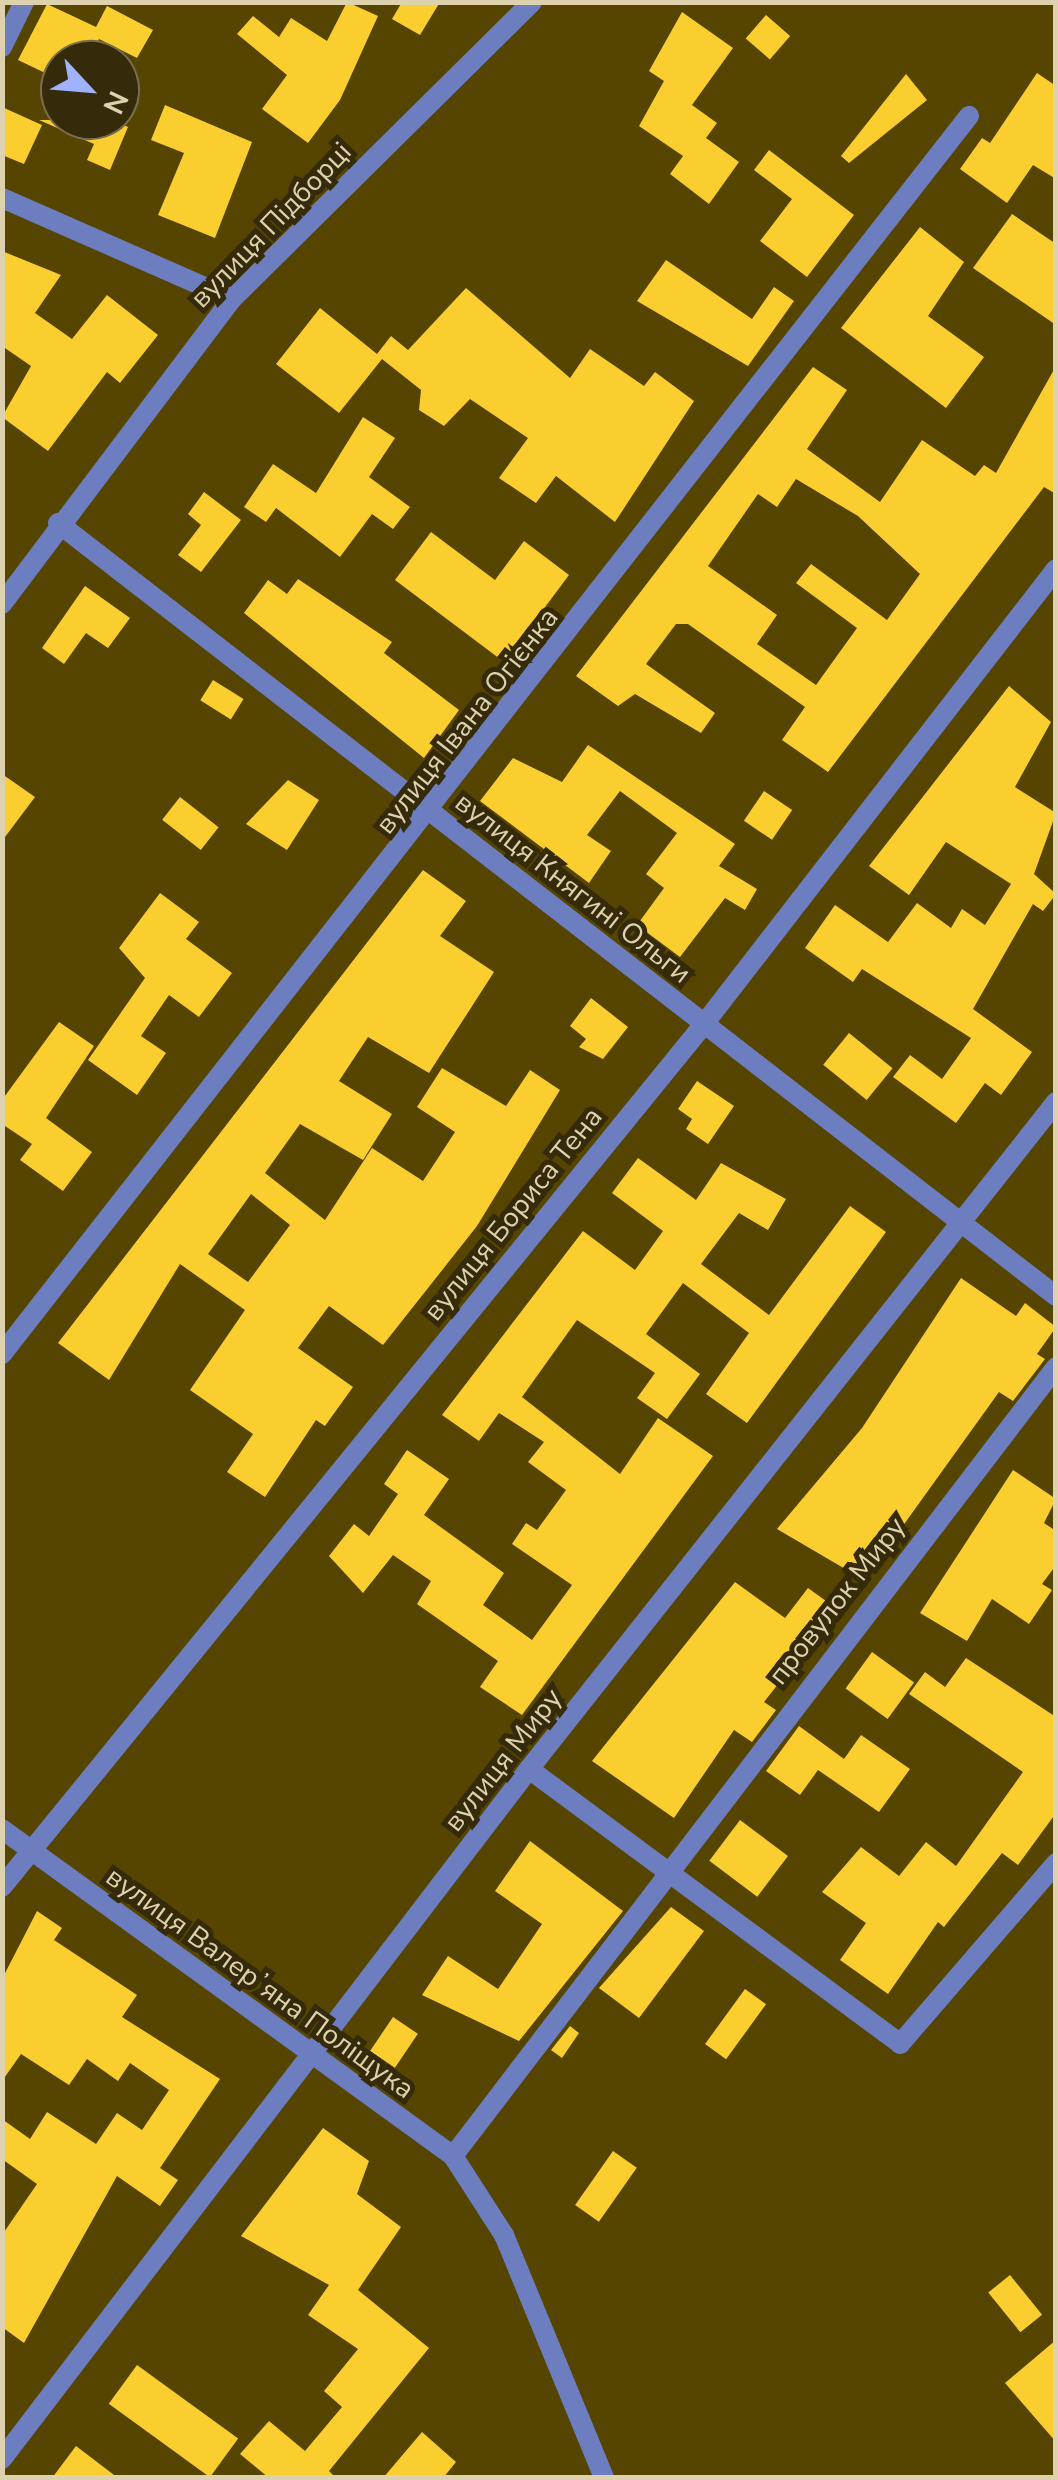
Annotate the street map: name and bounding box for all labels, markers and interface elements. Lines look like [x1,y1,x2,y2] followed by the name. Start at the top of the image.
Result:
[40,40,140,140] north arrow
[93,85,137,120] text: N
[184,135,358,315] street label: вулиця Підборці
[368,601,566,841] street label: вулиця Івана Огієнка
[448,786,698,990] street label: вулиця Княгині Ольги
[417,1101,609,1327] street label: вулиця Бориса Тена
[761,1511,913,1691] street label: провулок Миру
[437,1682,569,1838] street label: вулиця Миру
[99,1860,421,2106] street label: вулиця Валерʼяна Поліщука

